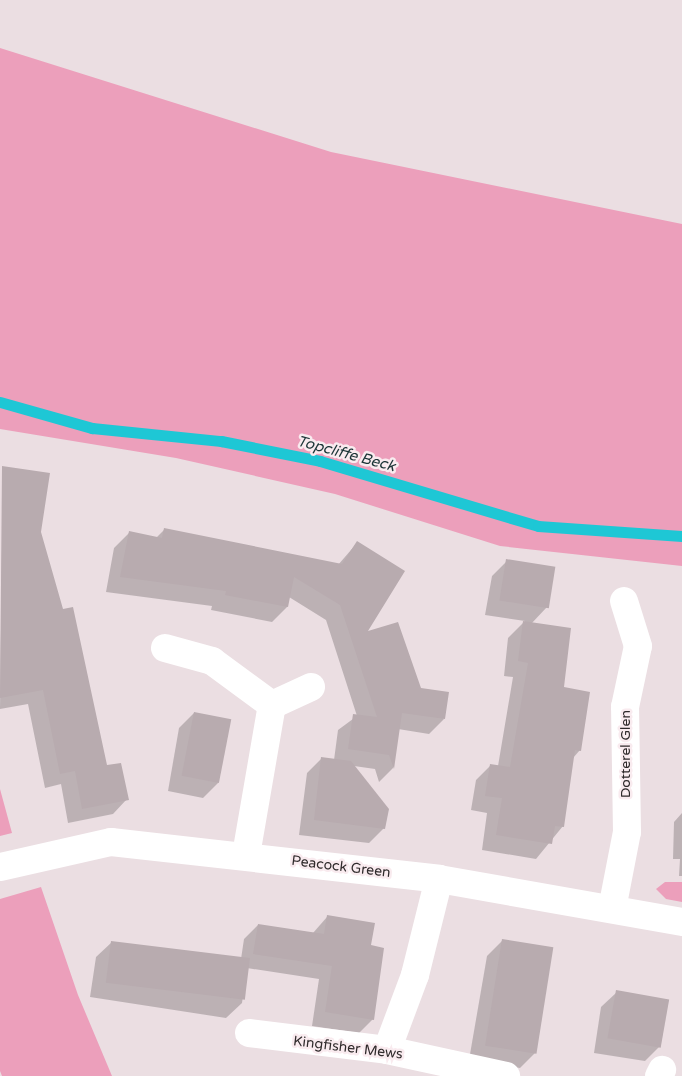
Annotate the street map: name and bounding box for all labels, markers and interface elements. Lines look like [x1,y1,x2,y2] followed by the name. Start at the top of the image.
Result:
[295,432,397,476] water label: Topcliffe Beck
[618,710,634,798] street label: Dotterel Glen
[290,853,392,881] street label: Peacock Green
[292,1033,404,1063] street label: Kingfisher Mews

